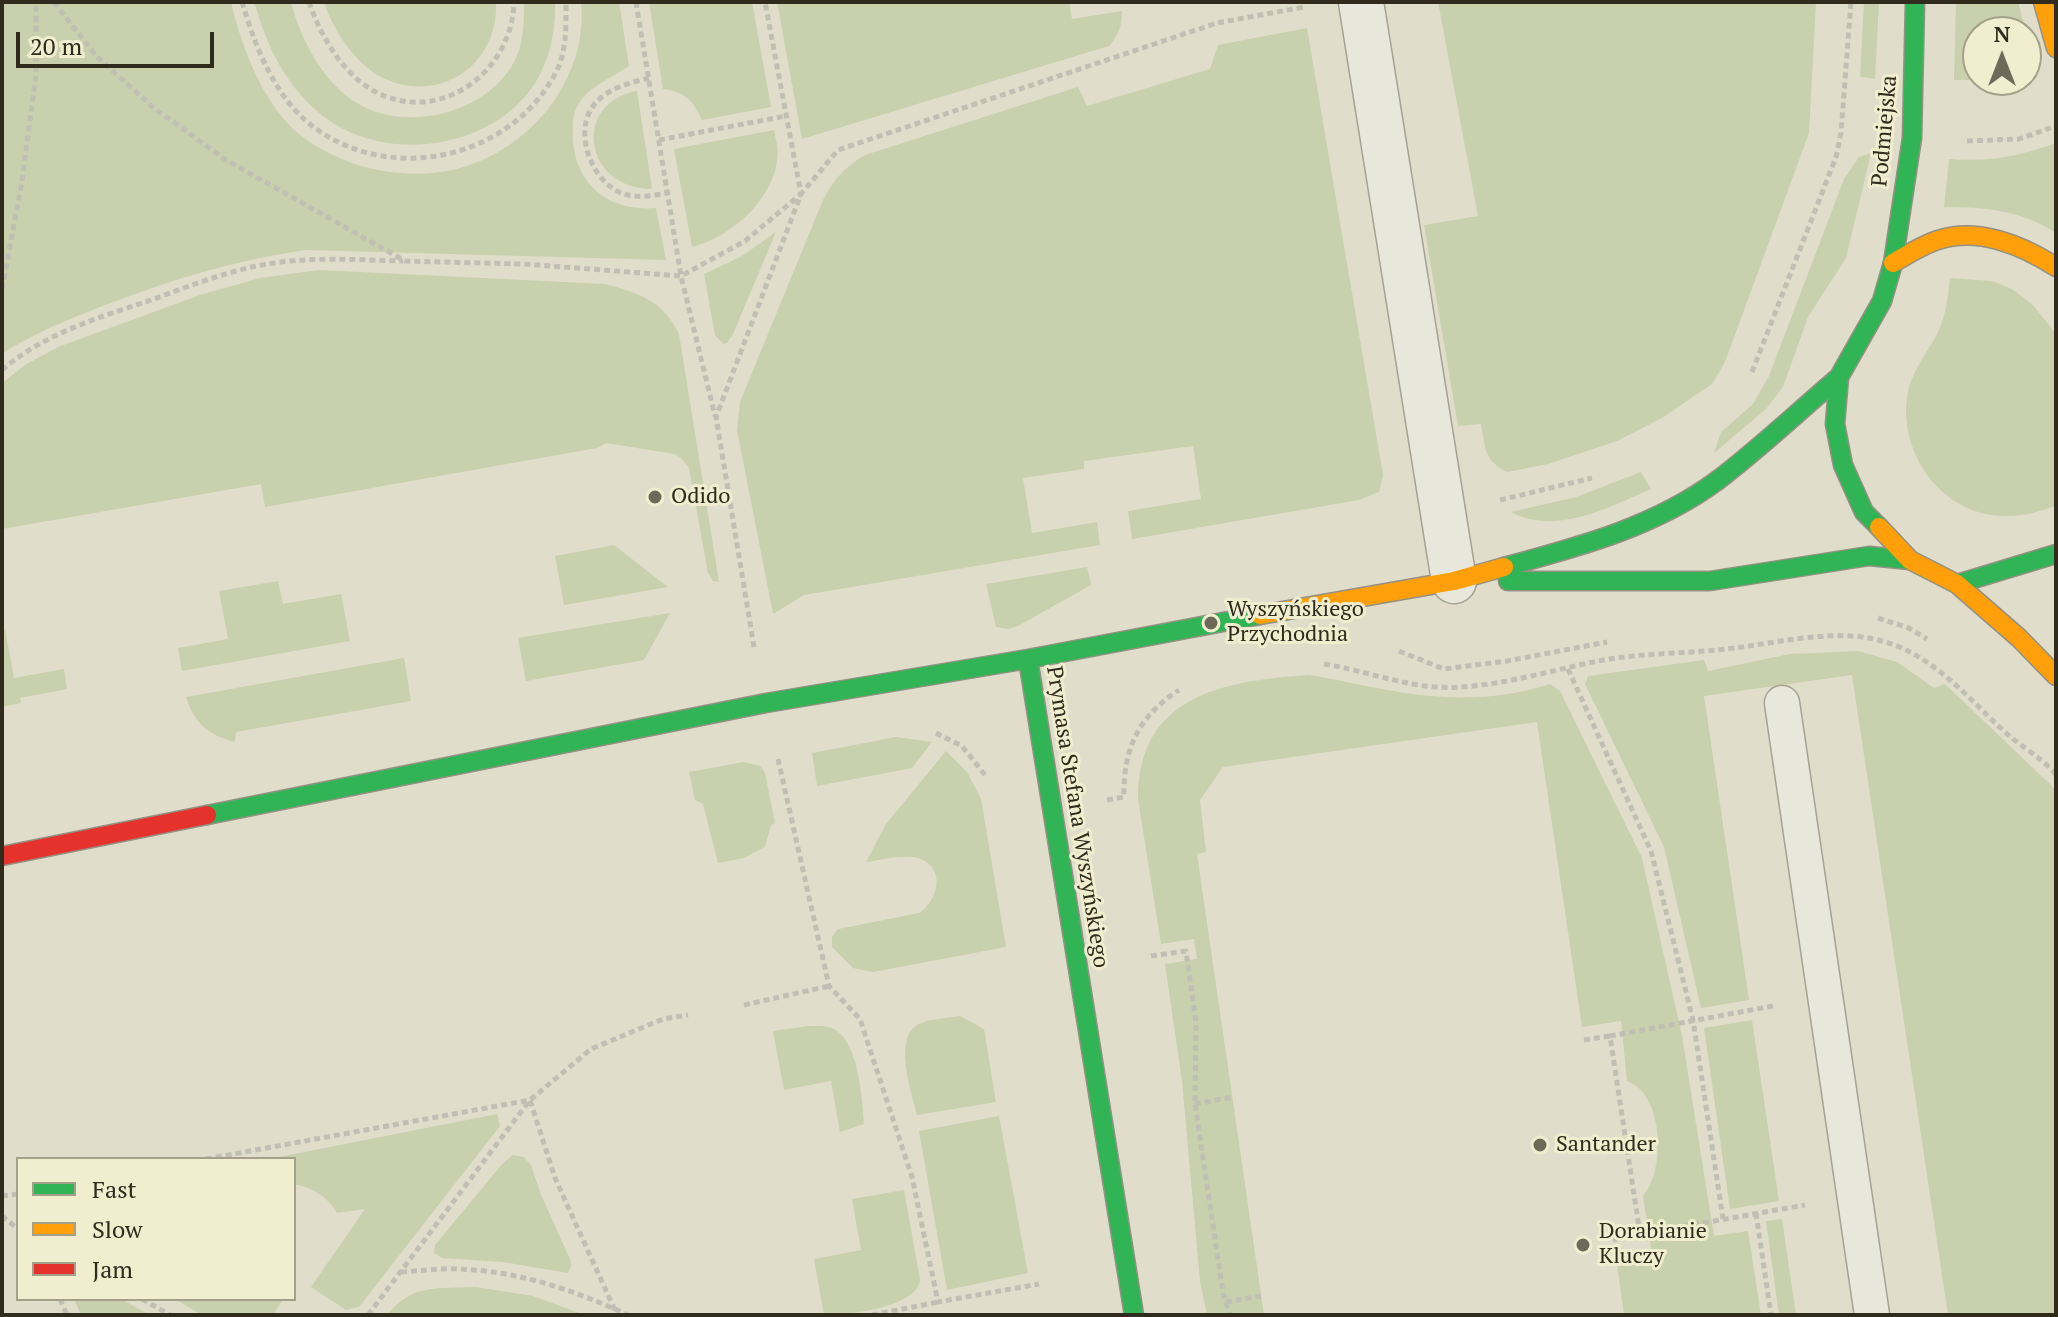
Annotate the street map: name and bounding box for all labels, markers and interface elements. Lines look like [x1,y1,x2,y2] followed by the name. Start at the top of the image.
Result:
[20,16,218,66] scale bar
[1962,16,2042,96] north arrow
[1994,19,2010,48] text: N
[30,30,82,62] text: 20 m
[1867,74,1903,188] street label: Podmiejska
[671,484,730,510] place label: Odido
[646,488,664,506] marker: Odido
[1227,597,1364,648] place label: Wyszyńskiego Przychodnia
[1202,614,1220,632] marker: Wyszyńskiego Przychodnia
[1040,664,1114,970] street label: Prymasa Stefana Wyszyńskiego
[1556,1132,1656,1158] place label: Santander
[1531,1136,1549,1154] marker: Santander
[16,1157,296,1301] legend
[92,1173,136,1205] text: Fast
[92,1213,143,1245] text: Slow
[1599,1219,1707,1270] place label: Dorabianie Kluczy
[1574,1236,1592,1254] marker: Dorabianie Kluczy
[92,1253,133,1285] text: Jam

